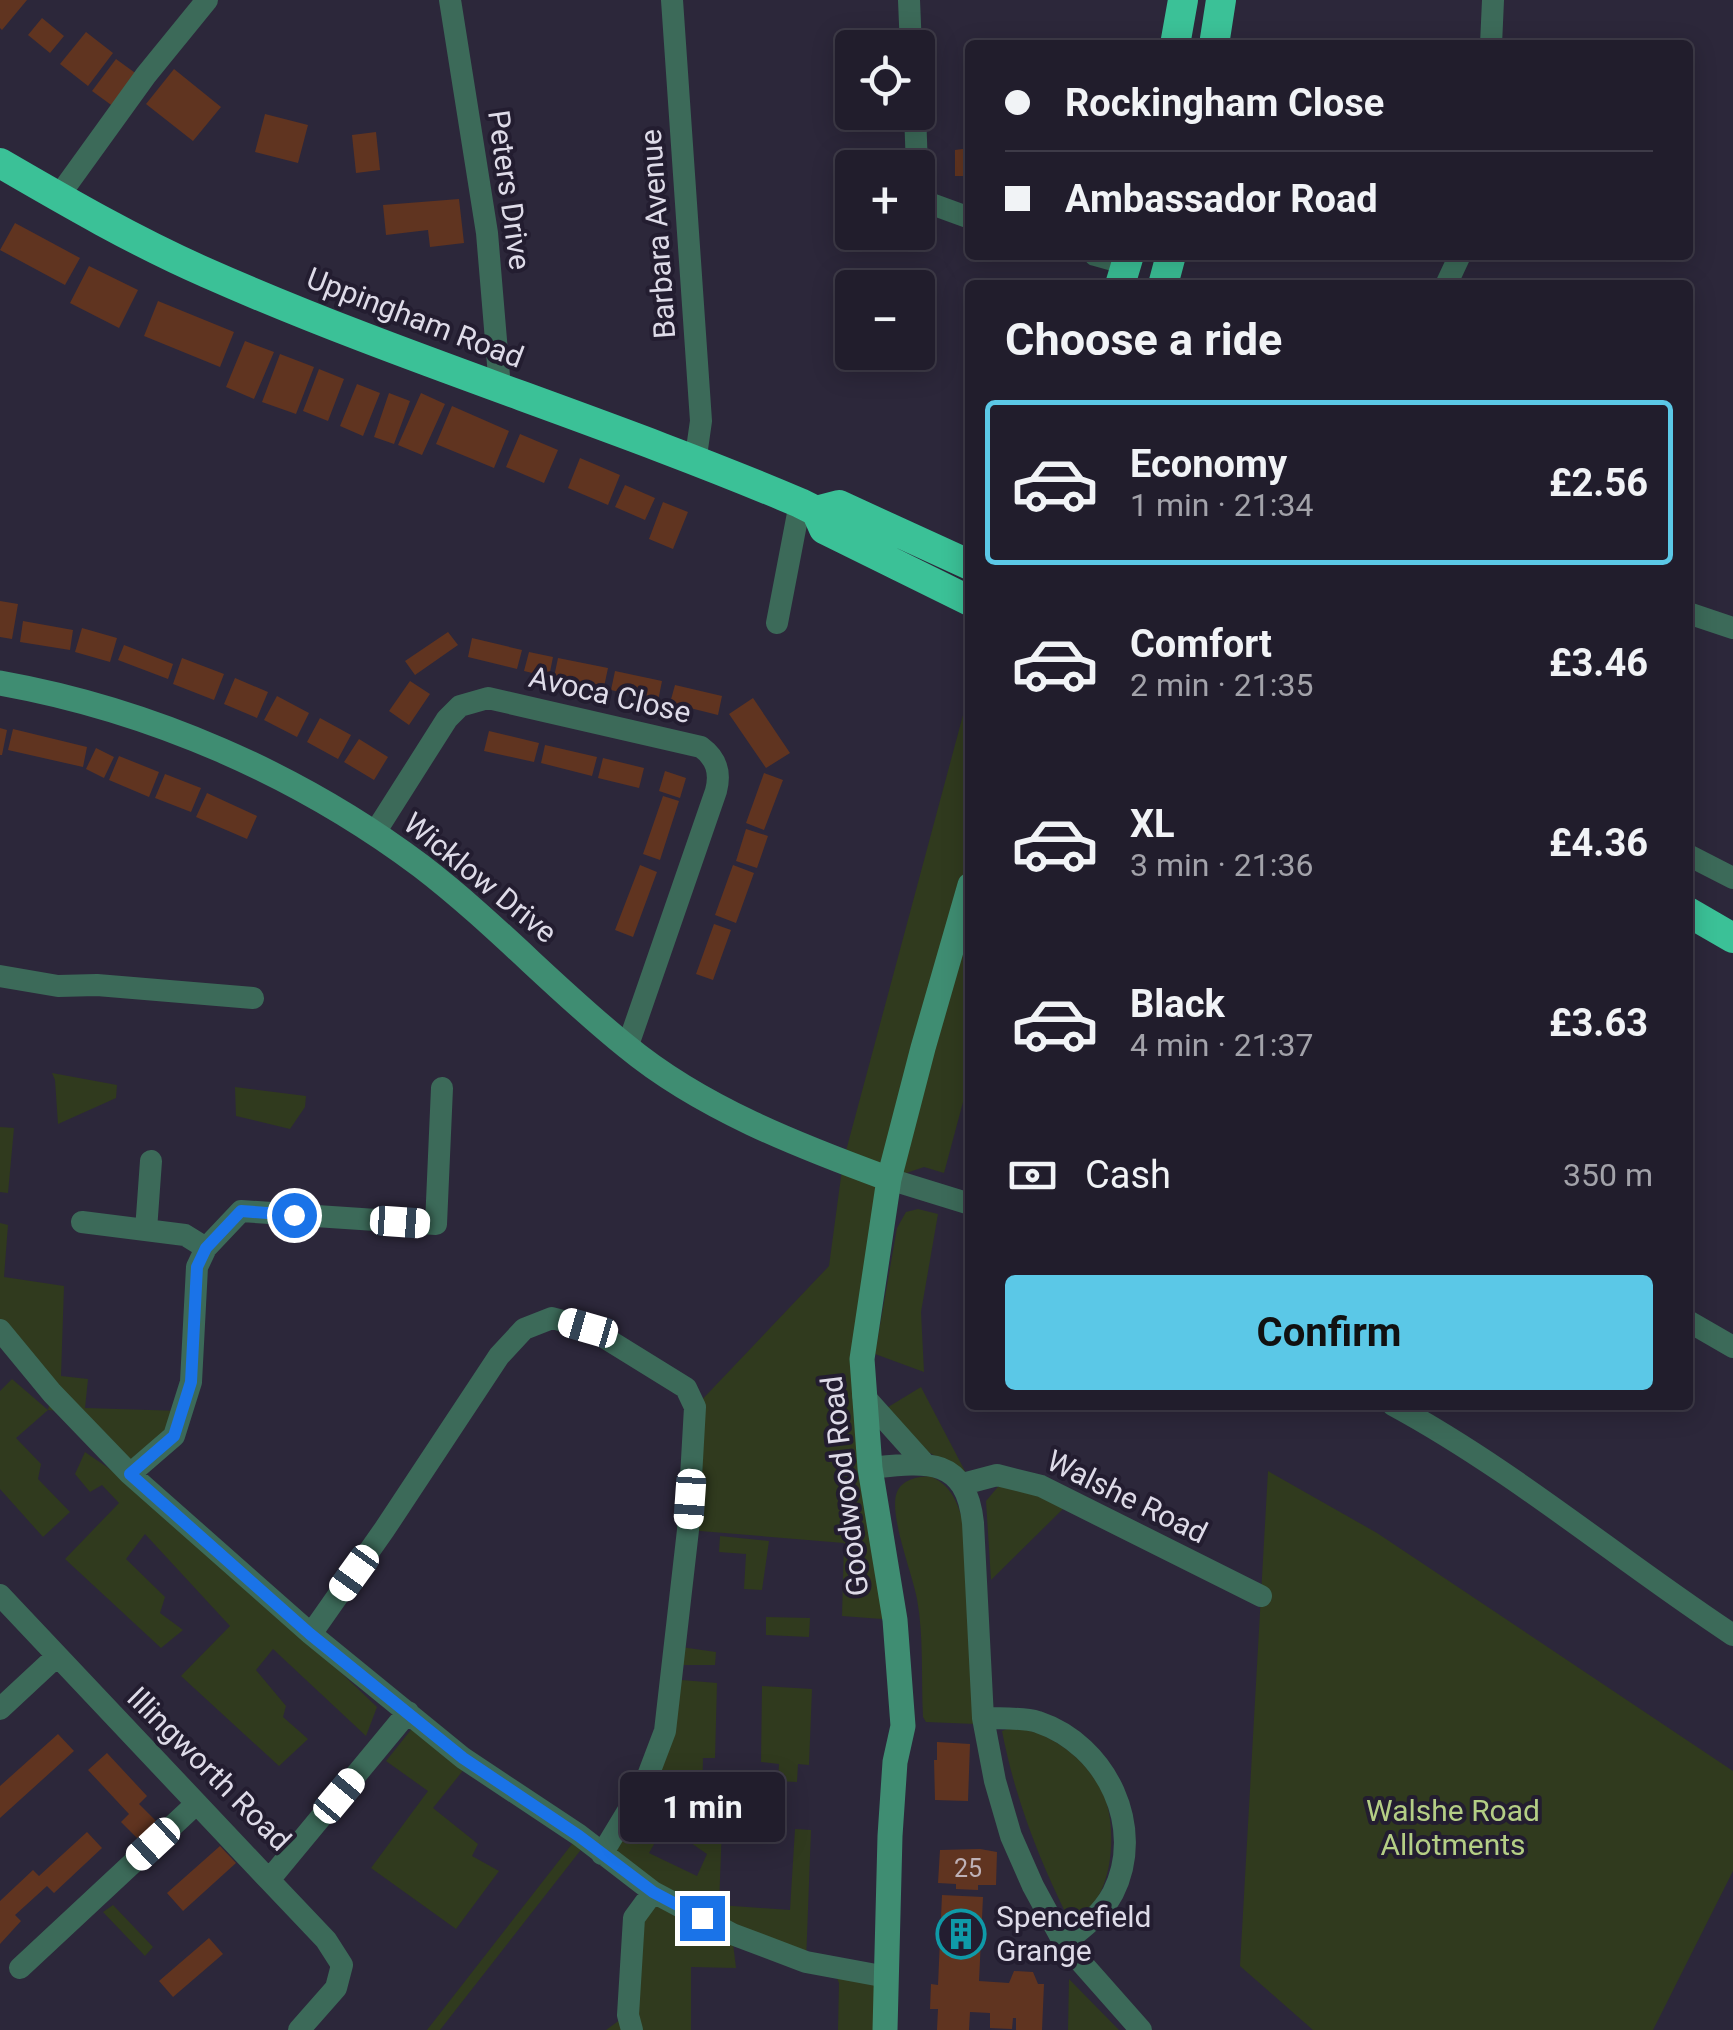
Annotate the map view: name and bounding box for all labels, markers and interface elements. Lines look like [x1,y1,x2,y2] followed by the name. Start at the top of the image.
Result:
[835,30,935,370] map controls
[835,30,935,130] button: locate
[1065,81,1384,125] text: Rockingham Close
[481,108,538,272] street label: Peters Drive
[633,128,682,340] street label: Barbara Avenue
[835,150,935,250] button: +
[1065,177,1378,221] text: Ambassador Road
[302,260,528,375] street label: Uppingham Road
[835,270,935,370] button: −
[1005,313,1282,366] text: Choose a ride
[1010,438,1100,528] icon: car
[1130,442,1287,486] text: Economy
[1549,461,1648,505] text: £2.56
[1130,486,1313,524] text: 1 min · 21:34
[1010,618,1100,708] icon: car
[1130,622,1272,666] text: Comfort
[1549,641,1648,685] text: £3.46
[526,659,694,730] street label: Avoca Close
[1130,666,1313,704] text: 2 min · 21:35
[1010,798,1100,888] icon: car
[1130,802,1175,846] text: XL
[397,805,564,950] street label: Wicklow Drive
[1549,821,1648,865] text: £4.36
[1130,846,1313,884] text: 3 min · 21:36
[1010,978,1100,1068] icon: car
[1130,982,1225,1026] text: Black
[1549,1001,1648,1045] text: £3.63
[1130,1026,1313,1064] text: 4 min · 21:37
[1005,1148,1060,1203] icon: cash
[1085,1153,1171,1197] text: Cash
[1563,1156,1653,1194] text: 350 m
[272,1193,317,1238] route start
[369,1205,431,1239] car
[1005,1275,1653,1390] button: Confirm
[555,1305,621,1351] car
[814,1374,875,1598] street label: Goodwood Road
[1041,1443,1213,1550] street label: Walshe Road
[673,1468,707,1530] car
[324,1540,384,1606] car
[120,1680,298,1858] street label: Illingworth Road
[308,1763,370,1829] car
[620,1773,784,1843] callout: 1 min
[662,1788,743,1826] text: 1 min
[1366,1793,1540,1862] park label: Walshe Road Allotments
[121,1813,185,1875] car
[954,1854,982,1883] house number: 25
[680,1896,725,1941] route end
[996,1899,1152,1968] place label: Spencefield Grange
[935,1908,987,1960] building icon: Spencefield Grange

